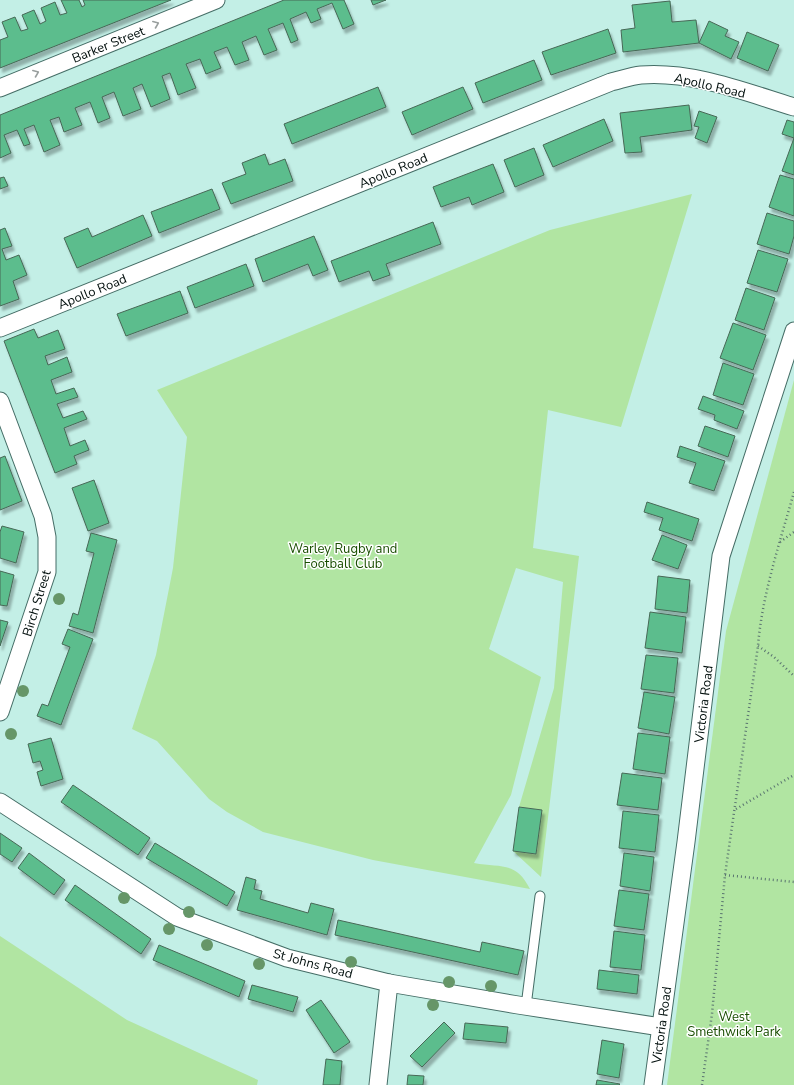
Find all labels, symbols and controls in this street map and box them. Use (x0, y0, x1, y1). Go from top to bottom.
one-way arrow (152, 21, 160, 29)
street label: Barker Street (69, 22, 148, 68)
street label: Apollo Road (672, 69, 747, 103)
one-way arrow (32, 70, 40, 78)
street label: Apollo Road (356, 149, 430, 193)
street label: Apollo Road (55, 270, 129, 314)
park label: Warley Rugby and Football Club (289, 540, 397, 573)
street label: Birch Street (18, 567, 56, 639)
street label: Victoria Road (690, 664, 718, 745)
street label: St Johns Road (271, 945, 355, 983)
street label: Victoria Road (648, 985, 676, 1066)
park label: West Smethwick Park (687, 1008, 781, 1041)

